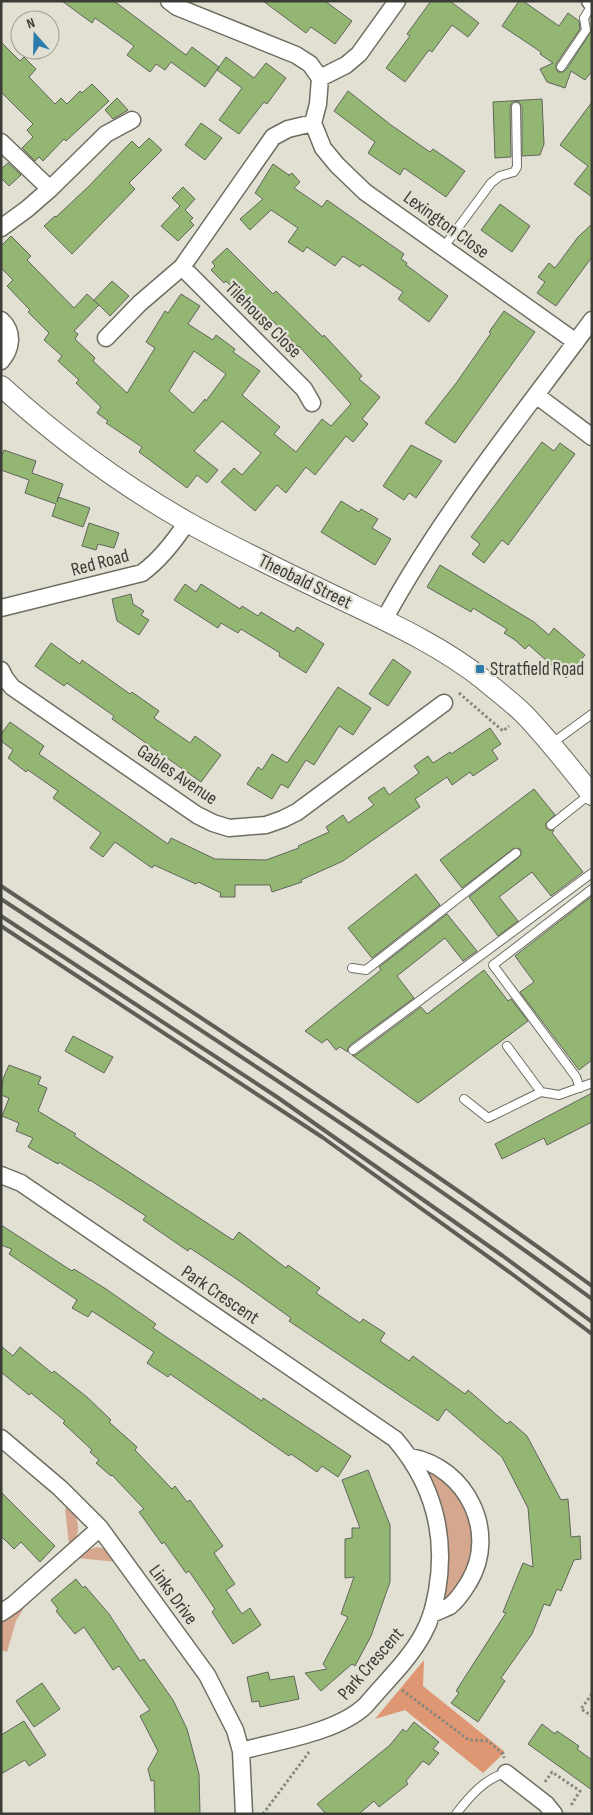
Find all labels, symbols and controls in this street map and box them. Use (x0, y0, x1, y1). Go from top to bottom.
north arrow (10, 10, 60, 60)
text: N (24, 14, 37, 33)
street label: Lexington Close (399, 186, 493, 264)
street label: Tilehouse Close (220, 277, 306, 363)
street label: Red Road (69, 544, 131, 582)
street label: Theobald Street (255, 550, 356, 615)
place label: Stratfield Road (490, 658, 584, 681)
marker: Stratfield Road (474, 663, 486, 675)
street label: Gables Avenue (132, 740, 222, 810)
street label: Park Crescent (177, 1261, 263, 1329)
street label: Links Drive (144, 1560, 202, 1630)
street label: Park Crescent (333, 1623, 409, 1705)

